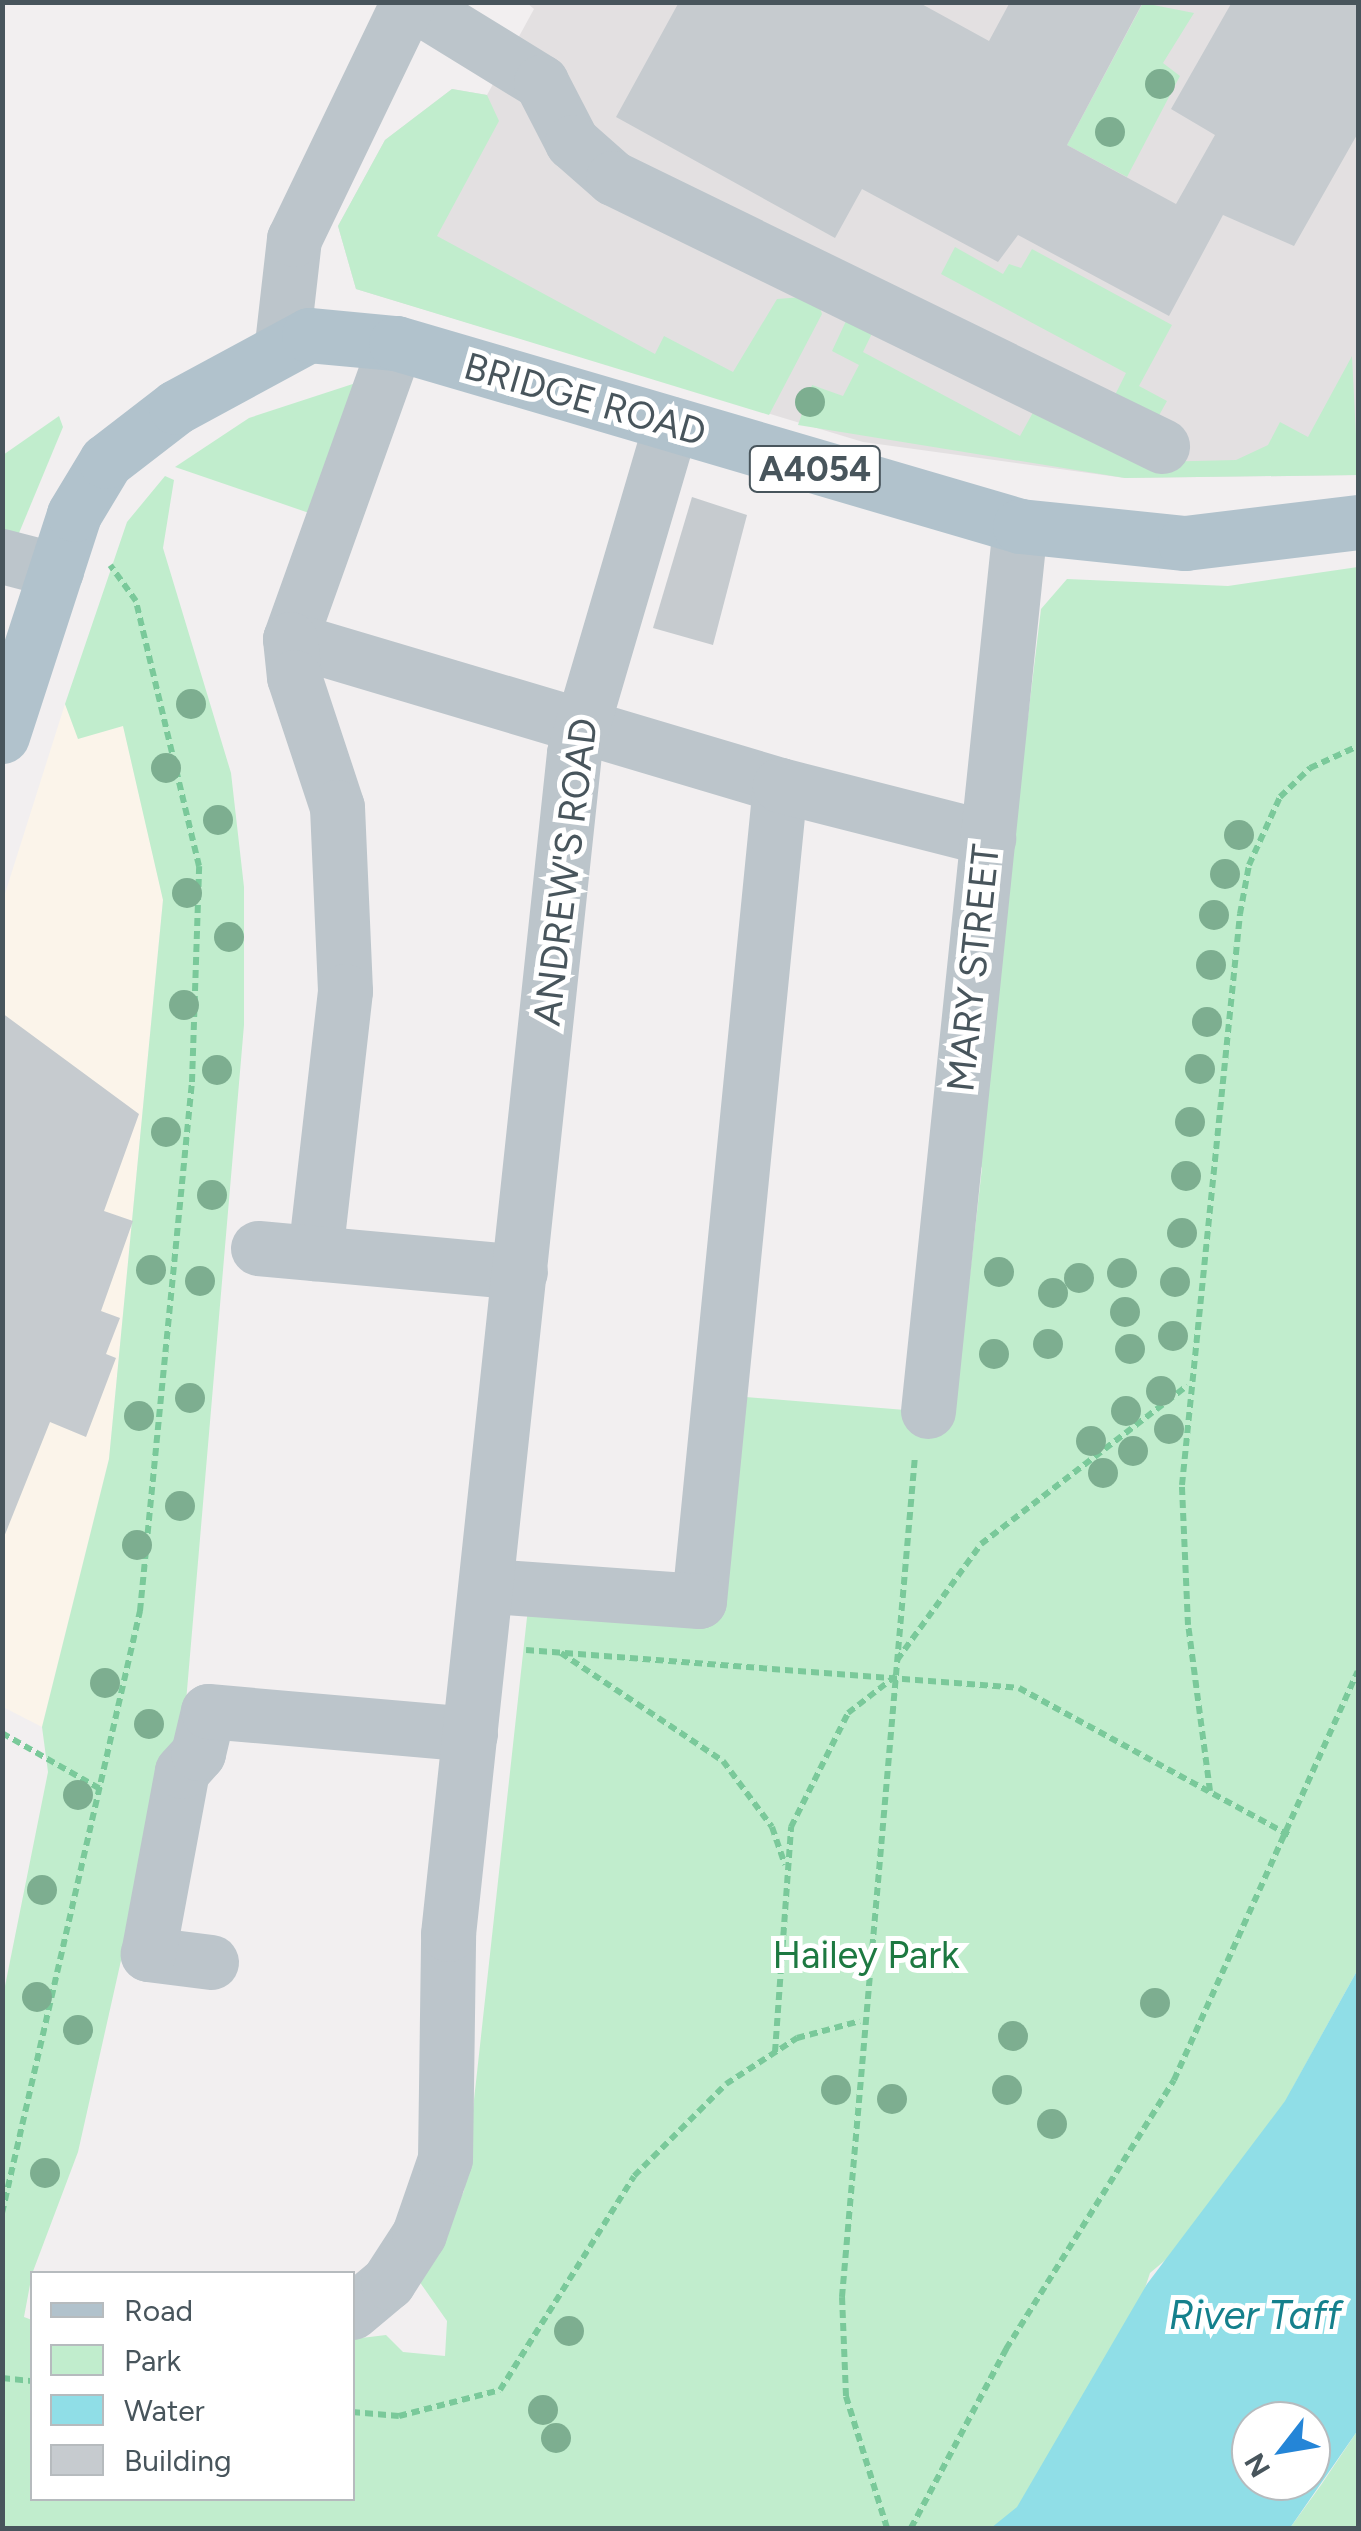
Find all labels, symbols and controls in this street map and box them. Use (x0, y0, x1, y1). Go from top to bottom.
street label: BRIDGE ROAD (459, 344, 711, 456)
road number: A4054 (748, 439, 882, 499)
street label: ANDREW'S ROAD (525, 716, 607, 1028)
street label: MARY STREET (938, 842, 1010, 1094)
park label: Hailey Park (773, 1933, 959, 1979)
legend (30, 2271, 355, 2501)
water label: River Taff (1169, 2291, 1341, 2339)
text: Road (124, 2292, 193, 2329)
text: Park (124, 2342, 181, 2379)
text: Water (124, 2392, 205, 2429)
north arrow (1231, 2401, 1331, 2501)
text: Building (124, 2442, 232, 2479)
text: N (1237, 2447, 1277, 2483)

